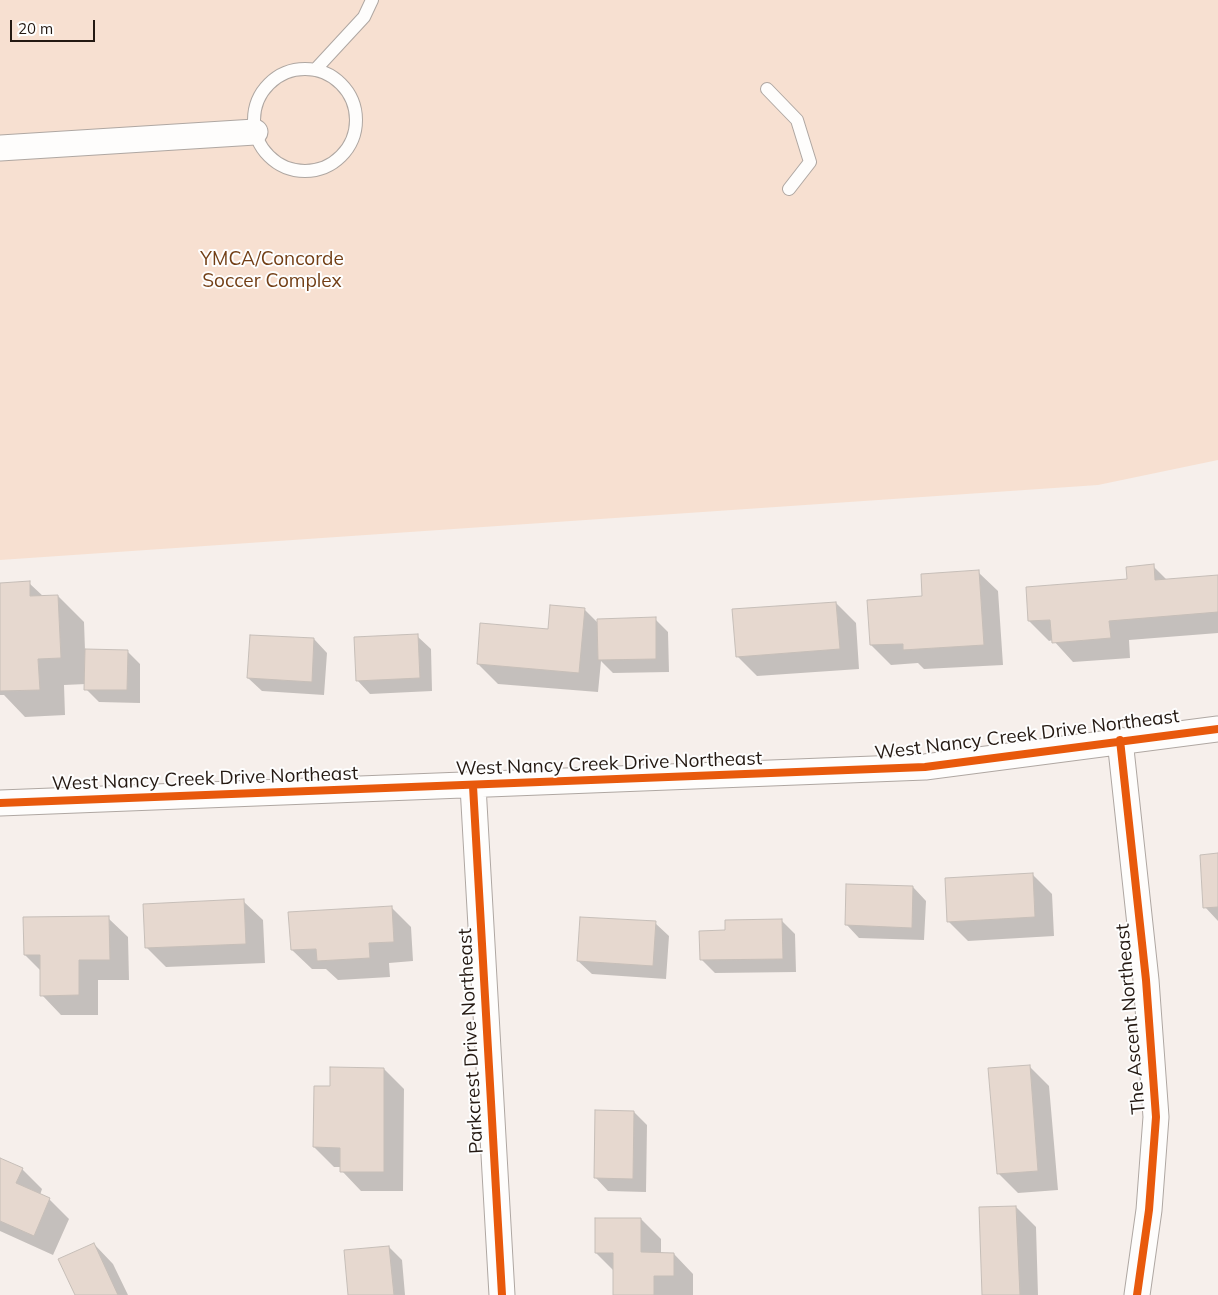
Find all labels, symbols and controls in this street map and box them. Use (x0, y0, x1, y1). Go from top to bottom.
scale bar (12, 10, 98, 42)
text: 20 m (18, 19, 53, 38)
park label: YMCA/Concorde Soccer Complex (200, 248, 344, 292)
street label: West Nancy Creek Drive Northeast (873, 705, 1181, 765)
street label: West Nancy Creek Drive Northeast (455, 747, 763, 781)
street label: West Nancy Creek Drive Northeast (51, 762, 359, 796)
street label: The Ascent Northeast (1111, 923, 1151, 1115)
street label: Parkcrest Drive Northeast (454, 928, 488, 1154)

